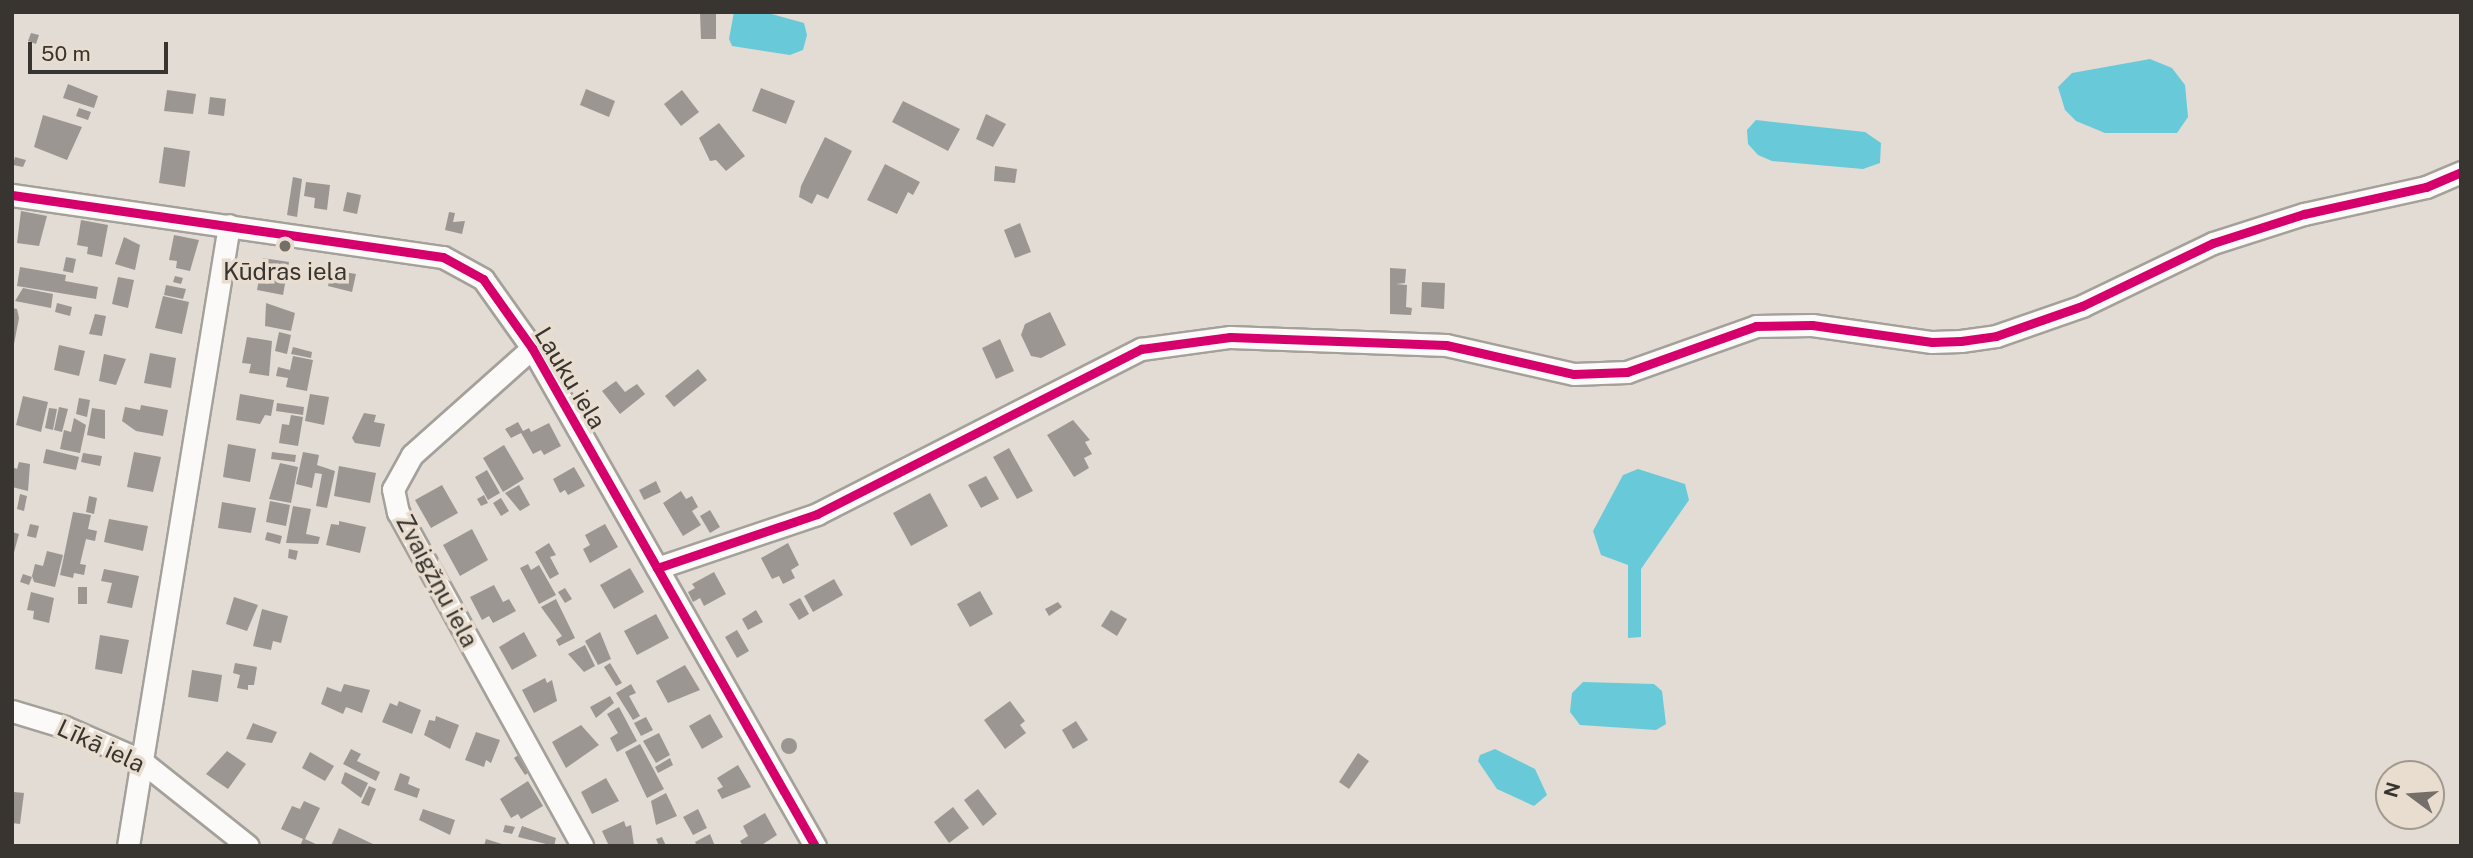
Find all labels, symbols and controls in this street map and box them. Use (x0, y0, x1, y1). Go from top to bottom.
scale bar (32, 28, 172, 72)
text: 50 m (41, 41, 91, 66)
marker: Kūdras iela (277, 238, 293, 254)
place label: Kūdras iela (223, 258, 347, 286)
street label: Lauku iela (528, 322, 612, 434)
street label: Zvaigžņu iela (390, 510, 484, 652)
street label: Līkā iela (53, 713, 149, 779)
north arrow (2375, 760, 2445, 830)
text: N (2379, 780, 2404, 800)

